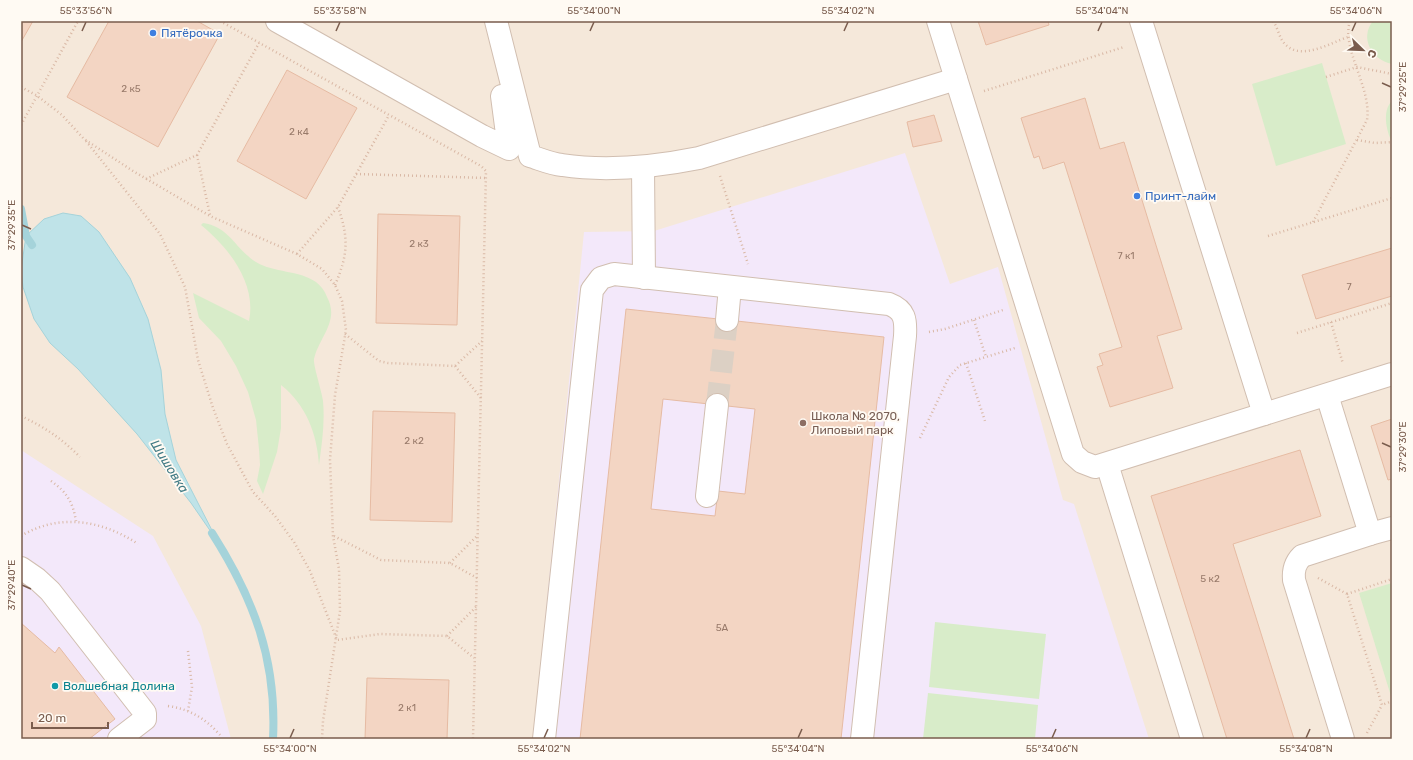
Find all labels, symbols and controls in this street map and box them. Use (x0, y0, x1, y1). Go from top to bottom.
text: 55°33'56"N (60, 5, 112, 17)
text: 55°33'58"N (314, 5, 367, 17)
text: 55°34'00"N (567, 5, 621, 17)
text: 55°34'02"N (822, 5, 874, 17)
text: 55°34'04"N (1076, 5, 1129, 17)
text: 55°34'06"N (1330, 5, 1382, 17)
place label: Пятёрочка (161, 26, 223, 40)
marker: Пятёрочка (148, 28, 158, 38)
north arrow (1343, 30, 1383, 70)
text: С (1364, 48, 1379, 60)
text: 37°29'25"E (1397, 62, 1409, 112)
house number: 2 к5 (121, 83, 141, 95)
house number: 2 к4 (289, 126, 309, 138)
place label: Принт-лайм (1145, 189, 1216, 203)
marker: Принт-лайм (1132, 191, 1142, 201)
text: 37°29'35"E (6, 200, 18, 250)
house number: 2 к3 (409, 238, 429, 250)
house number: 7 к1 (1117, 250, 1135, 262)
house number: 7 (1346, 281, 1352, 293)
place label: Школа № 2070, Липовый парк (811, 409, 900, 437)
marker: Школа № 2070, Липовый парк (798, 418, 808, 428)
text: 37°29'30"E (1397, 421, 1409, 473)
house number: 2 к2 (404, 435, 424, 447)
water label: Шишовка (147, 437, 192, 496)
text: 37°29'40"E (6, 560, 18, 610)
house number: 5 к2 (1200, 573, 1220, 585)
house number: 5А (716, 622, 729, 634)
place label: Волшебная Долина (63, 679, 175, 693)
marker: Волшебная Долина (50, 681, 60, 691)
house number: 2 к1 (398, 702, 416, 714)
scale bar (32, 704, 108, 730)
text: 20 m (38, 711, 66, 725)
text: 55°34'00"N (263, 743, 317, 755)
text: 55°34'02"N (518, 743, 570, 755)
text: 55°34'04"N (772, 743, 825, 755)
text: 55°34'06"N (1026, 743, 1078, 755)
text: 55°34'08"N (1279, 743, 1333, 755)

